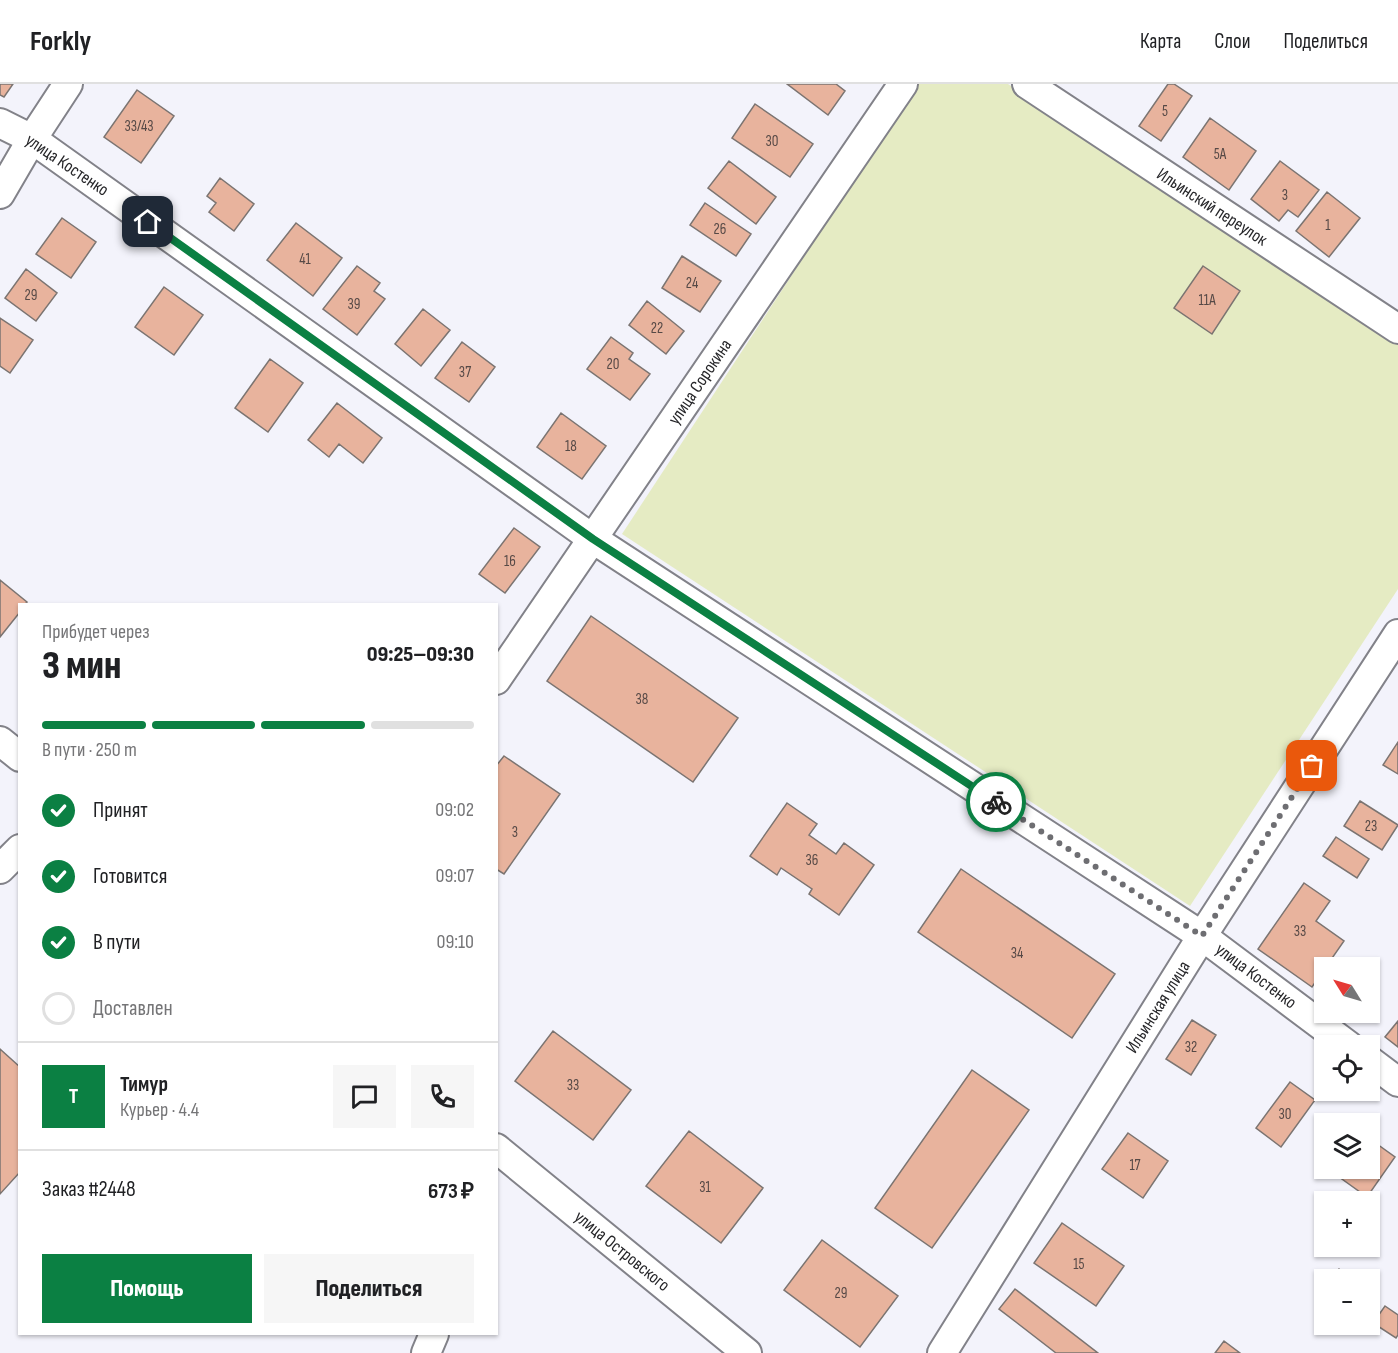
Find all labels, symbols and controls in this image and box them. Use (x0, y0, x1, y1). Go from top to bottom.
text: Forkly (30, 25, 91, 58)
text: Карта (1140, 29, 1181, 54)
text: Слои (1214, 29, 1250, 54)
text: Поделиться (1283, 29, 1368, 54)
house number: 5 (1162, 102, 1168, 121)
house number: 33/43 (124, 117, 154, 136)
street label: улица Костенко (21, 129, 113, 201)
house number: 30 (766, 132, 778, 151)
house number: 5А (1214, 145, 1227, 164)
street label: Ильинский переулок (1153, 164, 1271, 251)
house number: 3 (1282, 186, 1288, 205)
pin (122, 196, 173, 247)
icon: home (131, 205, 164, 238)
house number: 1 (1325, 216, 1331, 235)
house number: 26 (714, 220, 726, 239)
house number: 41 (299, 250, 312, 269)
house number: 24 (686, 274, 698, 293)
house number: 29 (25, 286, 37, 305)
house number: 11А (1198, 291, 1216, 310)
house number: 39 (348, 295, 360, 314)
house number: 22 (651, 319, 663, 338)
street label: улица Сорокина (664, 335, 736, 429)
house number: 20 (607, 355, 619, 374)
house number: 37 (459, 363, 471, 382)
house number: 18 (565, 437, 577, 456)
house number: 16 (504, 552, 516, 571)
text: Прибудет через (42, 620, 150, 644)
text: 09:25–09:30 (367, 641, 474, 668)
text: 3 мин (42, 643, 121, 690)
house number: 38 (636, 690, 648, 709)
text: В пути · 250 m (42, 738, 137, 762)
pin (1286, 740, 1337, 791)
icon: bag (1295, 749, 1328, 782)
courier (966, 772, 1026, 832)
icon: bike (980, 786, 1013, 819)
icon: check (42, 794, 75, 827)
text: Принят (93, 797, 148, 824)
text: 09:02 (435, 798, 474, 822)
house number: 23 (1365, 817, 1377, 836)
house number: 3 (512, 823, 518, 842)
house number: 36 (806, 851, 818, 870)
icon: check (42, 860, 75, 893)
text: Готовится (93, 863, 167, 890)
text: 09:07 (436, 864, 474, 888)
house number: 33 (1294, 922, 1306, 941)
icon: check (42, 926, 75, 959)
text: В пути (93, 929, 141, 956)
text: 09:10 (437, 930, 474, 954)
street label: улица Костенко (1211, 939, 1301, 1013)
house number: 34 (1011, 944, 1023, 963)
street label: Ильинская улица (1121, 957, 1195, 1057)
north arrow (1314, 957, 1380, 1023)
map controls (1314, 957, 1380, 1335)
text: Доставлен (93, 995, 173, 1022)
button: locate (1314, 1035, 1380, 1101)
house number: 32 (1185, 1038, 1197, 1057)
button: chat (333, 1065, 396, 1128)
button: phone (411, 1065, 474, 1128)
text: Тимур (120, 1071, 168, 1098)
house number: 33 (567, 1076, 579, 1095)
text: Т (69, 1083, 78, 1110)
text: Курьер · 4.4 (120, 1098, 199, 1122)
house number: 30 (1279, 1105, 1291, 1124)
button: layers (1314, 1113, 1380, 1179)
house number: 17 (1129, 1156, 1141, 1175)
text: Заказ #2448 (42, 1176, 136, 1203)
text: 673 ₽ (428, 1178, 474, 1205)
house number: 31 (699, 1178, 712, 1197)
button: + (1314, 1191, 1380, 1257)
street label: улица Островского (570, 1206, 674, 1296)
button: Помощь (42, 1254, 252, 1323)
button: Поделиться (264, 1254, 474, 1323)
house number: 15 (1073, 1255, 1085, 1274)
button: − (1314, 1269, 1380, 1335)
house number: 29 (835, 1284, 847, 1303)

